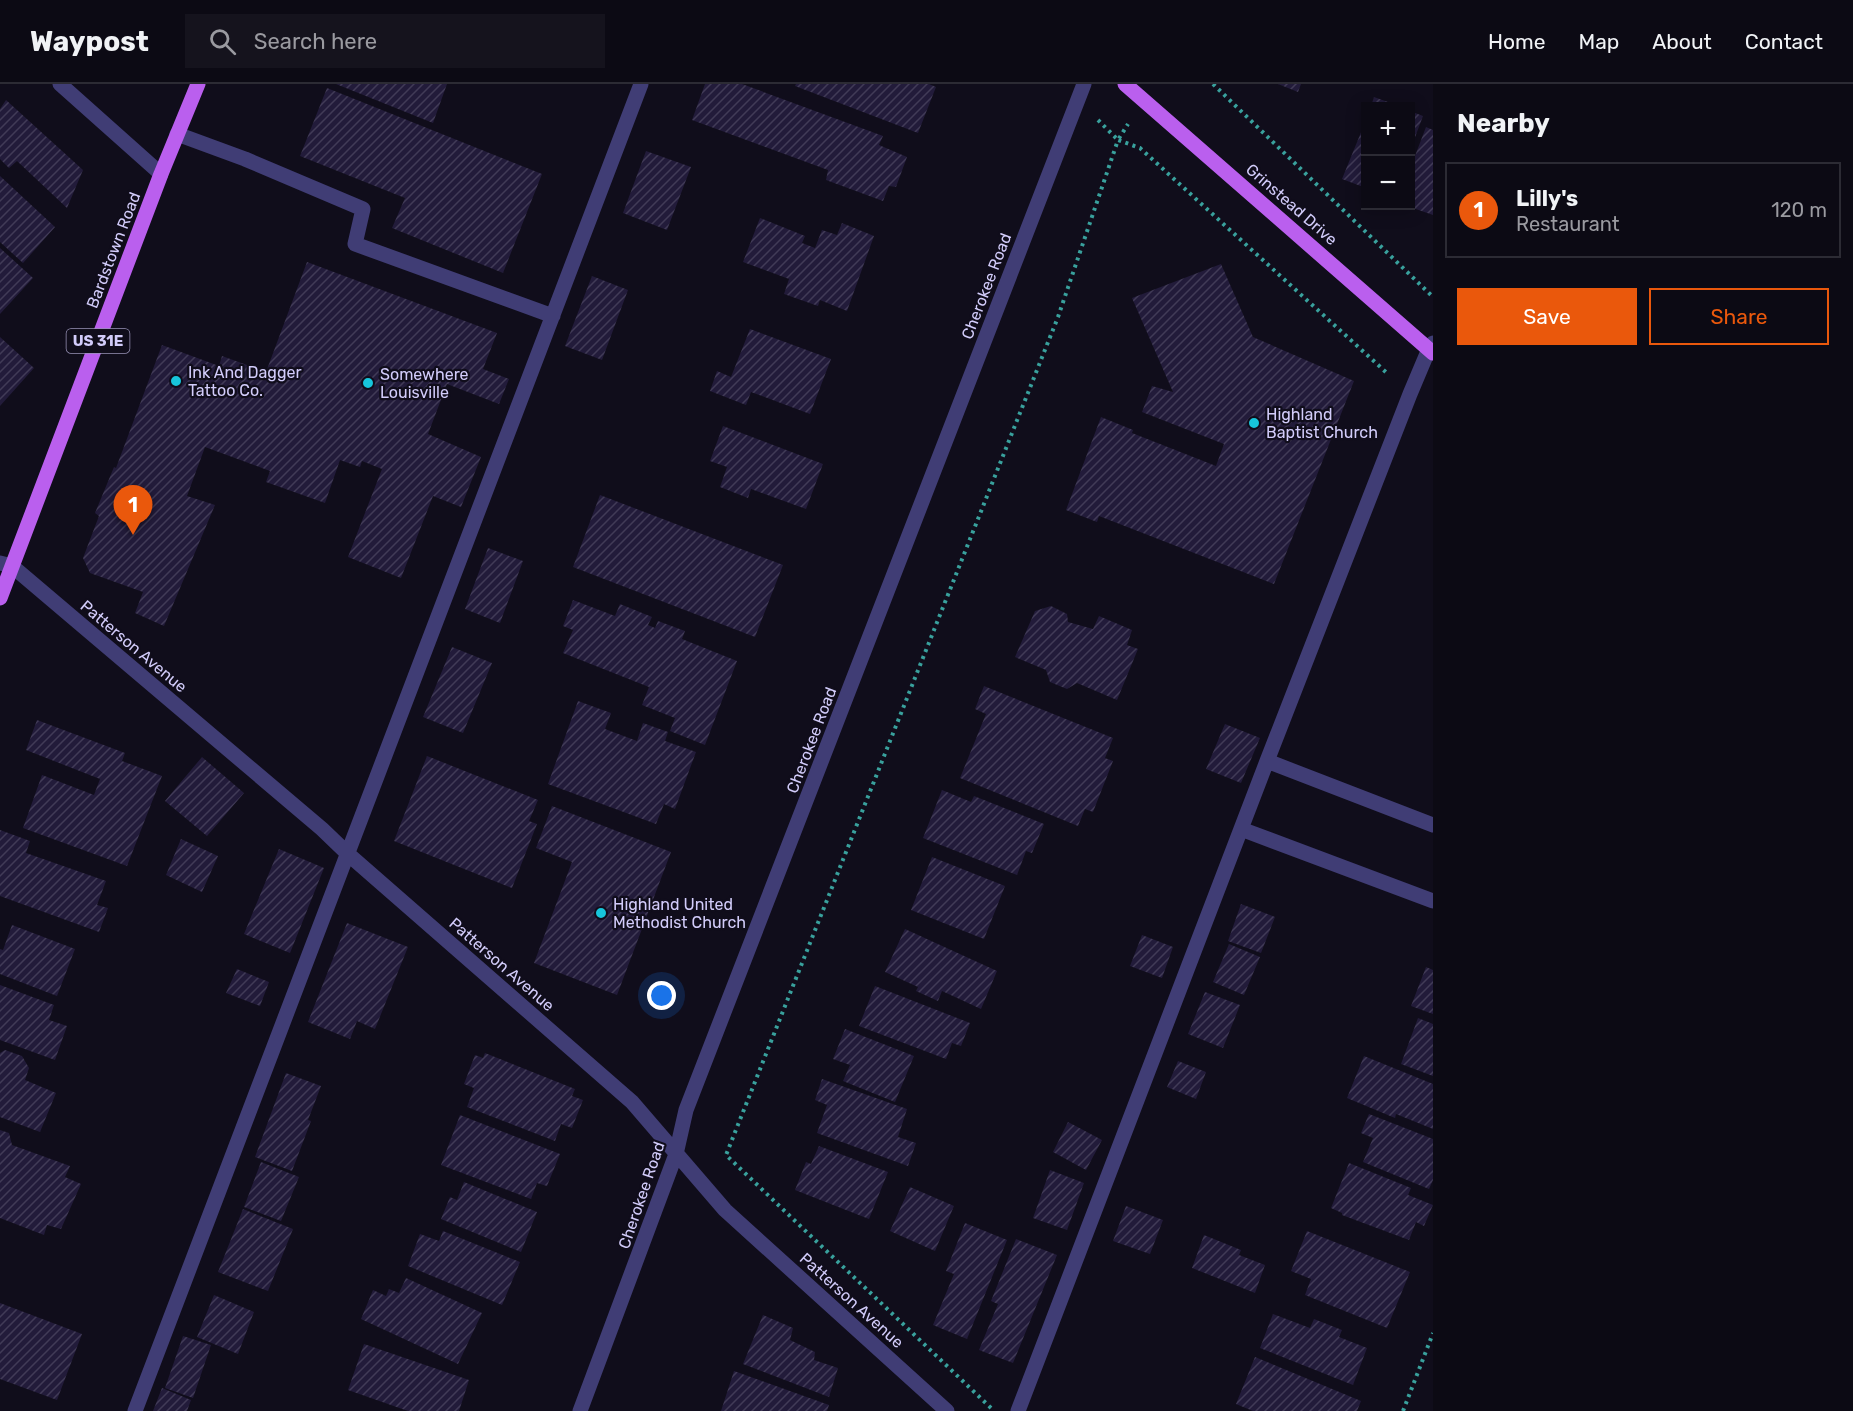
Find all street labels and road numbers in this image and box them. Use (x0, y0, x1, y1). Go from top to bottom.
street label: Grinstead Drive (1242, 160, 1341, 249)
street label: Bardstown Road (83, 190, 144, 311)
street label: Cherokee Road (958, 230, 1015, 342)
road number: US 31E (66, 329, 130, 353)
street label: Patterson Avenue (77, 596, 191, 696)
street label: Cherokee Road (783, 684, 840, 796)
street label: Patterson Avenue (445, 914, 558, 1015)
street label: Cherokee Road (614, 1139, 669, 1251)
street label: Patterson Avenue (796, 1249, 907, 1352)

